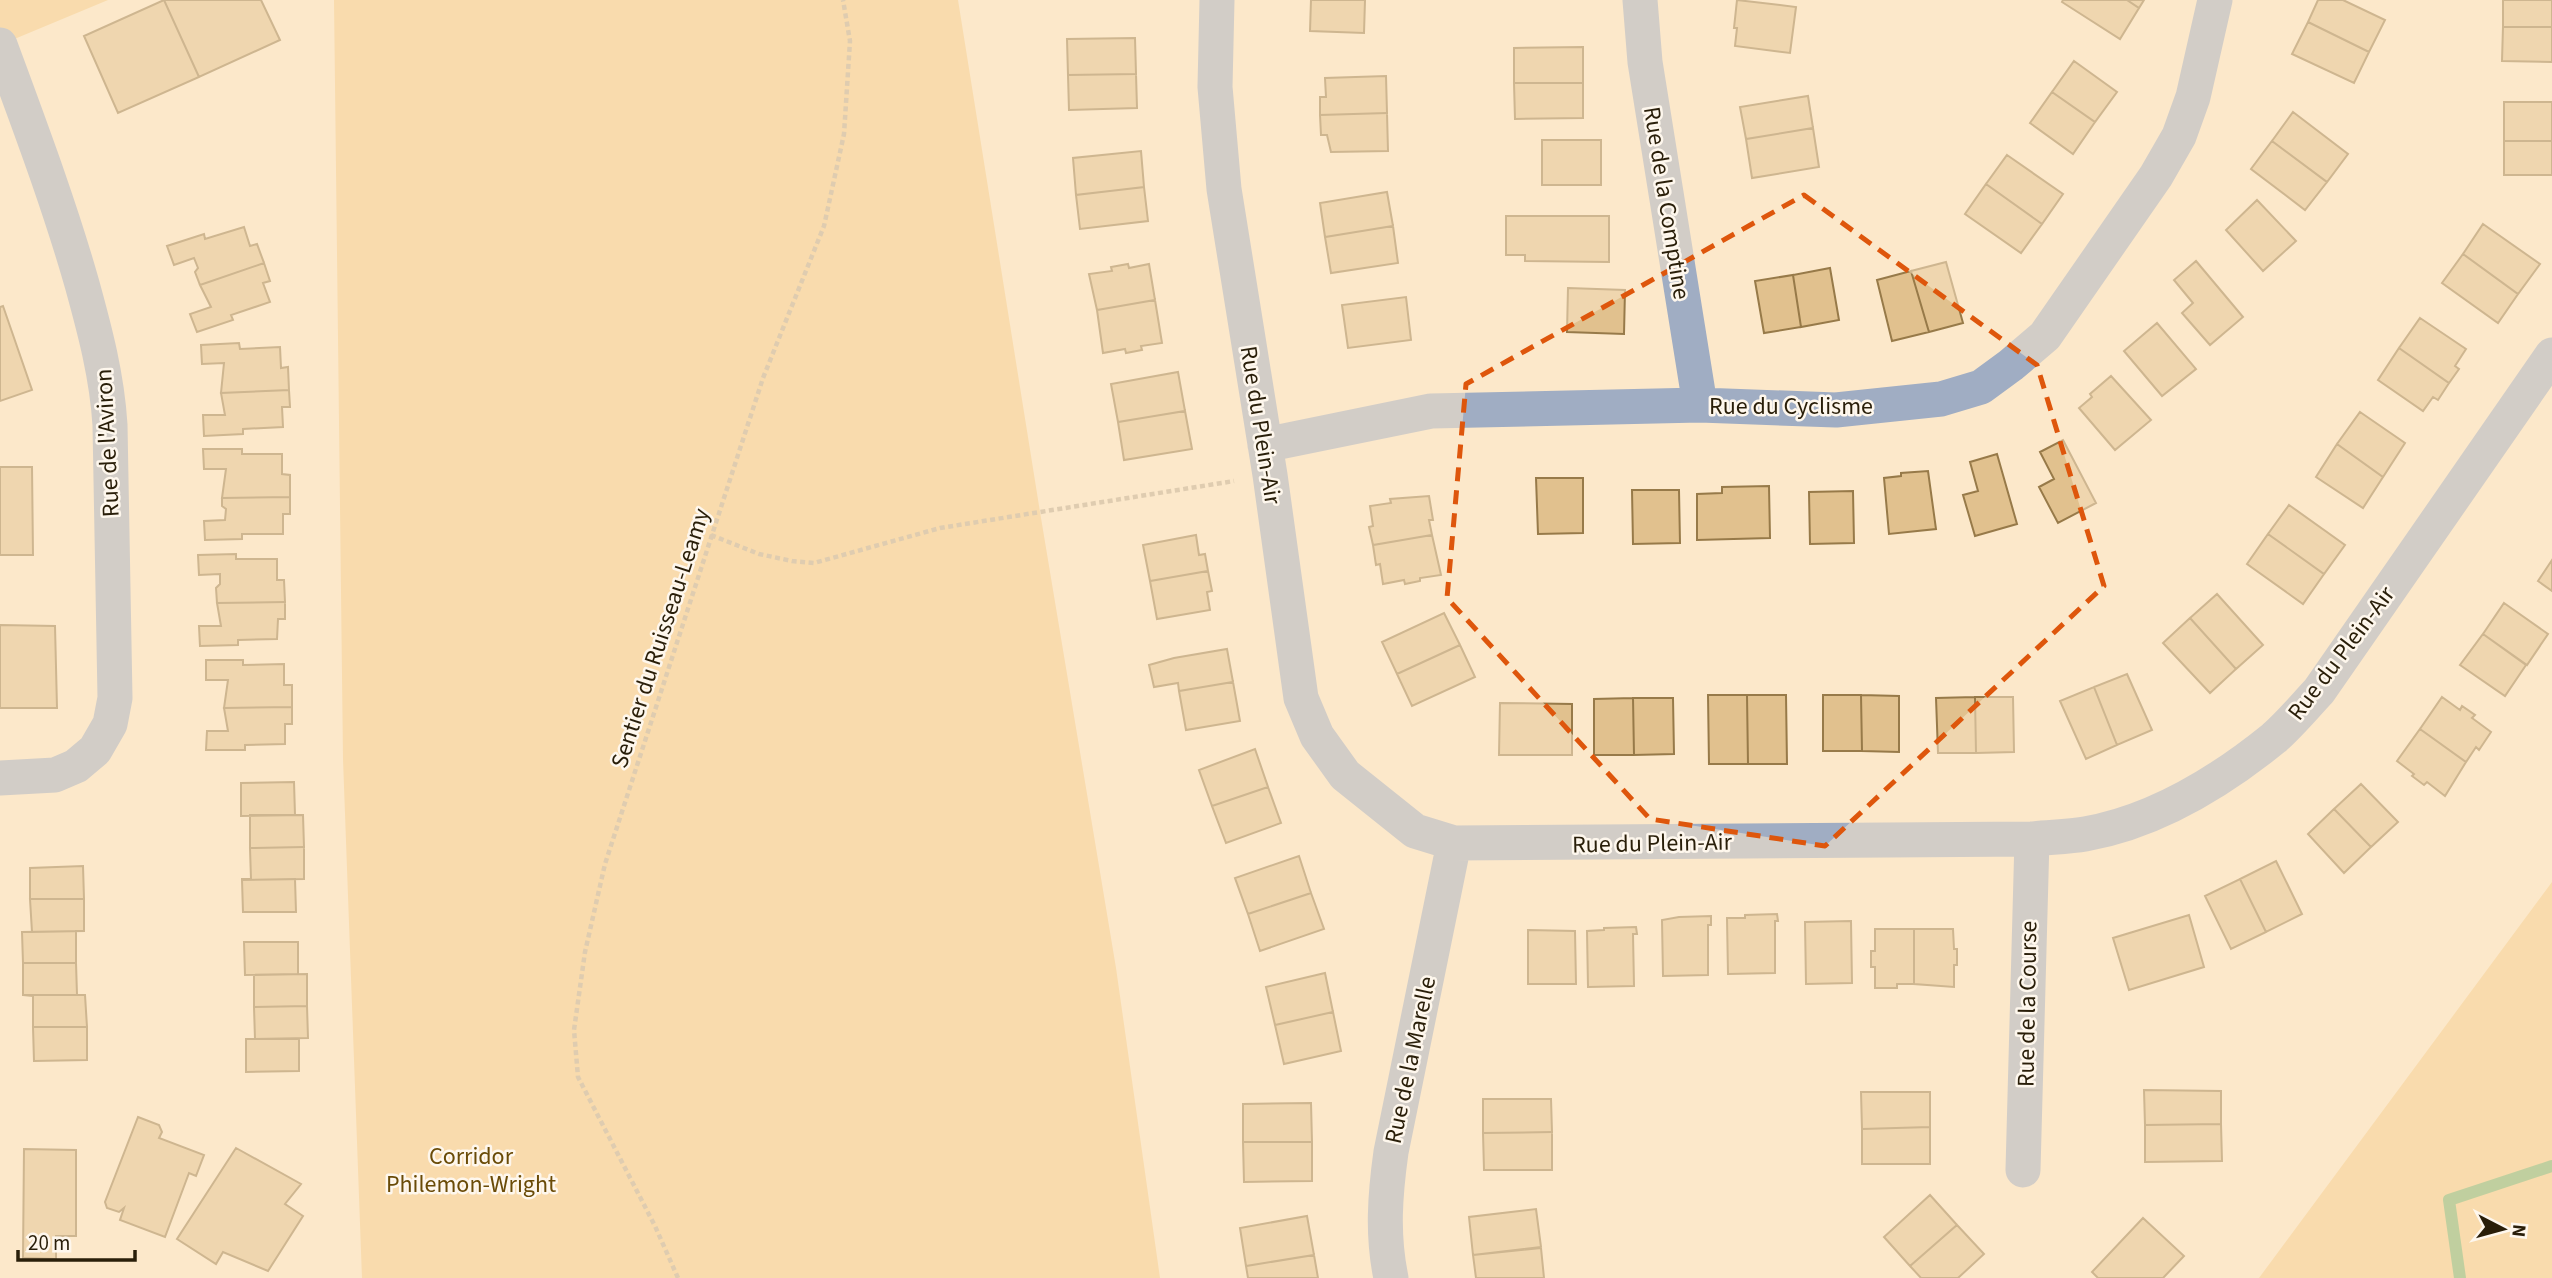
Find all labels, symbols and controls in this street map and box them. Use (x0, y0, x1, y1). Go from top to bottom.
street label: Rue de la Comptine (1634, 104, 1699, 302)
street label: Rue du Plein-Air (1231, 343, 1290, 507)
street label: Rue de l'Aviron (86, 368, 129, 518)
street label: Rue du Cyclisme (1709, 389, 1873, 424)
street label: Sentier du Ruisseau-Leamy (602, 504, 719, 773)
street label: Rue du Plein-Air (2279, 578, 2404, 728)
street label: Rue du Plein-Air (1572, 825, 1733, 862)
street label: Rue de la Course (2009, 920, 2046, 1088)
street label: Rue de la Marelle (1376, 973, 1445, 1147)
park label: Corridor Philemon-Wright (386, 1139, 556, 1202)
north arrow (2468, 1194, 2538, 1264)
scale bar (18, 1218, 135, 1262)
text: N (2504, 1223, 2533, 1238)
text: 20 m (28, 1228, 70, 1258)

